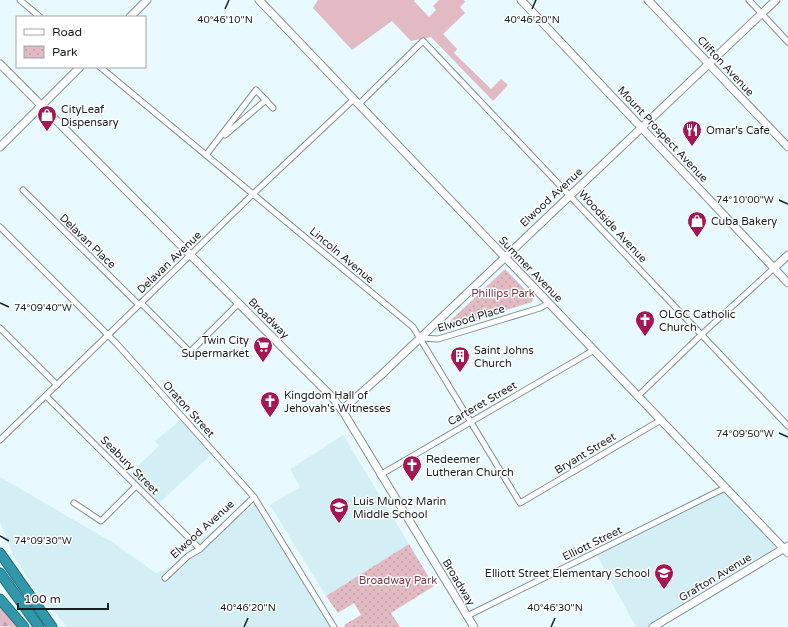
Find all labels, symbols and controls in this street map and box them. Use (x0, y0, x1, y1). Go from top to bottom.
text: 40°46'10"N (197, 14, 253, 26)
text: 40°46'20"N (504, 14, 560, 26)
legend (16, 16, 146, 68)
text: Road (52, 25, 82, 39)
street label: Clifton Avenue (695, 34, 757, 99)
text: Park (52, 45, 78, 59)
street label: Mount Prospect Avenue (615, 84, 710, 185)
place label: CityLeaf Dispensary (61, 103, 119, 129)
shop icon: CityLeaf Dispensary (36, 104, 58, 132)
restaurant icon: Omar's Cafe (681, 119, 703, 147)
place label: Omar's Cafe (706, 124, 770, 137)
street label: Elwood Avenue (517, 165, 585, 230)
street label: Woodside Avenue (576, 187, 650, 265)
text: 74°10'00"W (716, 194, 774, 206)
shop icon: Cuba Bakery (686, 210, 708, 238)
street label: Delavan Place (57, 211, 118, 271)
place label: Cuba Bakery (711, 215, 777, 228)
street label: Lincoln Avenue (307, 225, 376, 286)
street label: Delavan Avenue (135, 229, 204, 296)
street label: Summer Avenue (496, 234, 565, 305)
park label: Phillips Park (471, 287, 535, 300)
street label: Broadway (246, 295, 292, 341)
text: 74°09'40"W (14, 302, 72, 314)
street label: Elwood Place (436, 302, 506, 335)
place label: OLGC Catholic Church (659, 308, 736, 334)
church icon: OLGC Catholic Church (634, 309, 656, 337)
place label: Twin City Supermarket (181, 334, 249, 360)
supermarket icon: Twin City Supermarket (252, 335, 274, 363)
place label: Saint Johns Church (474, 344, 534, 370)
building icon: Saint Johns Church (449, 345, 471, 373)
street label: Oraton Street (160, 379, 217, 440)
street label: Carteret Street (446, 379, 519, 428)
place label: Kingdom Hall of Jehovah's Witnesses (284, 389, 391, 415)
church icon: Kingdom Hall of Jehovah's Witnesses (259, 390, 281, 418)
text: 74°09'50"W (716, 428, 774, 440)
street label: Bryant Street (552, 430, 618, 477)
street label: Seabury Street (98, 433, 162, 497)
place label: Redeemer Lutheran Church (426, 453, 514, 479)
church icon: Redeemer Lutheran Church (401, 454, 423, 482)
place label: Luis Munoz Marin Middle School (353, 495, 446, 521)
school or university icon: Luis Munoz Marin Middle School (328, 496, 350, 524)
street label: Elwood Avenue (168, 497, 237, 561)
street label: Elliott Street (560, 523, 624, 563)
text: 74°09'30"W (14, 535, 72, 547)
street label: Grafton Avenue (677, 551, 754, 604)
street label: Broadway (440, 557, 478, 608)
school or university icon: Elliott Street Elementary School (653, 562, 675, 590)
place label: Elliott Street Elementary School (485, 567, 650, 580)
park label: Broadway Park (359, 574, 437, 587)
scale bar (18, 585, 108, 611)
text: 100 m (24, 592, 61, 606)
text: 40°46'20"N (220, 602, 276, 614)
text: 40°46'30"N (527, 602, 583, 614)

